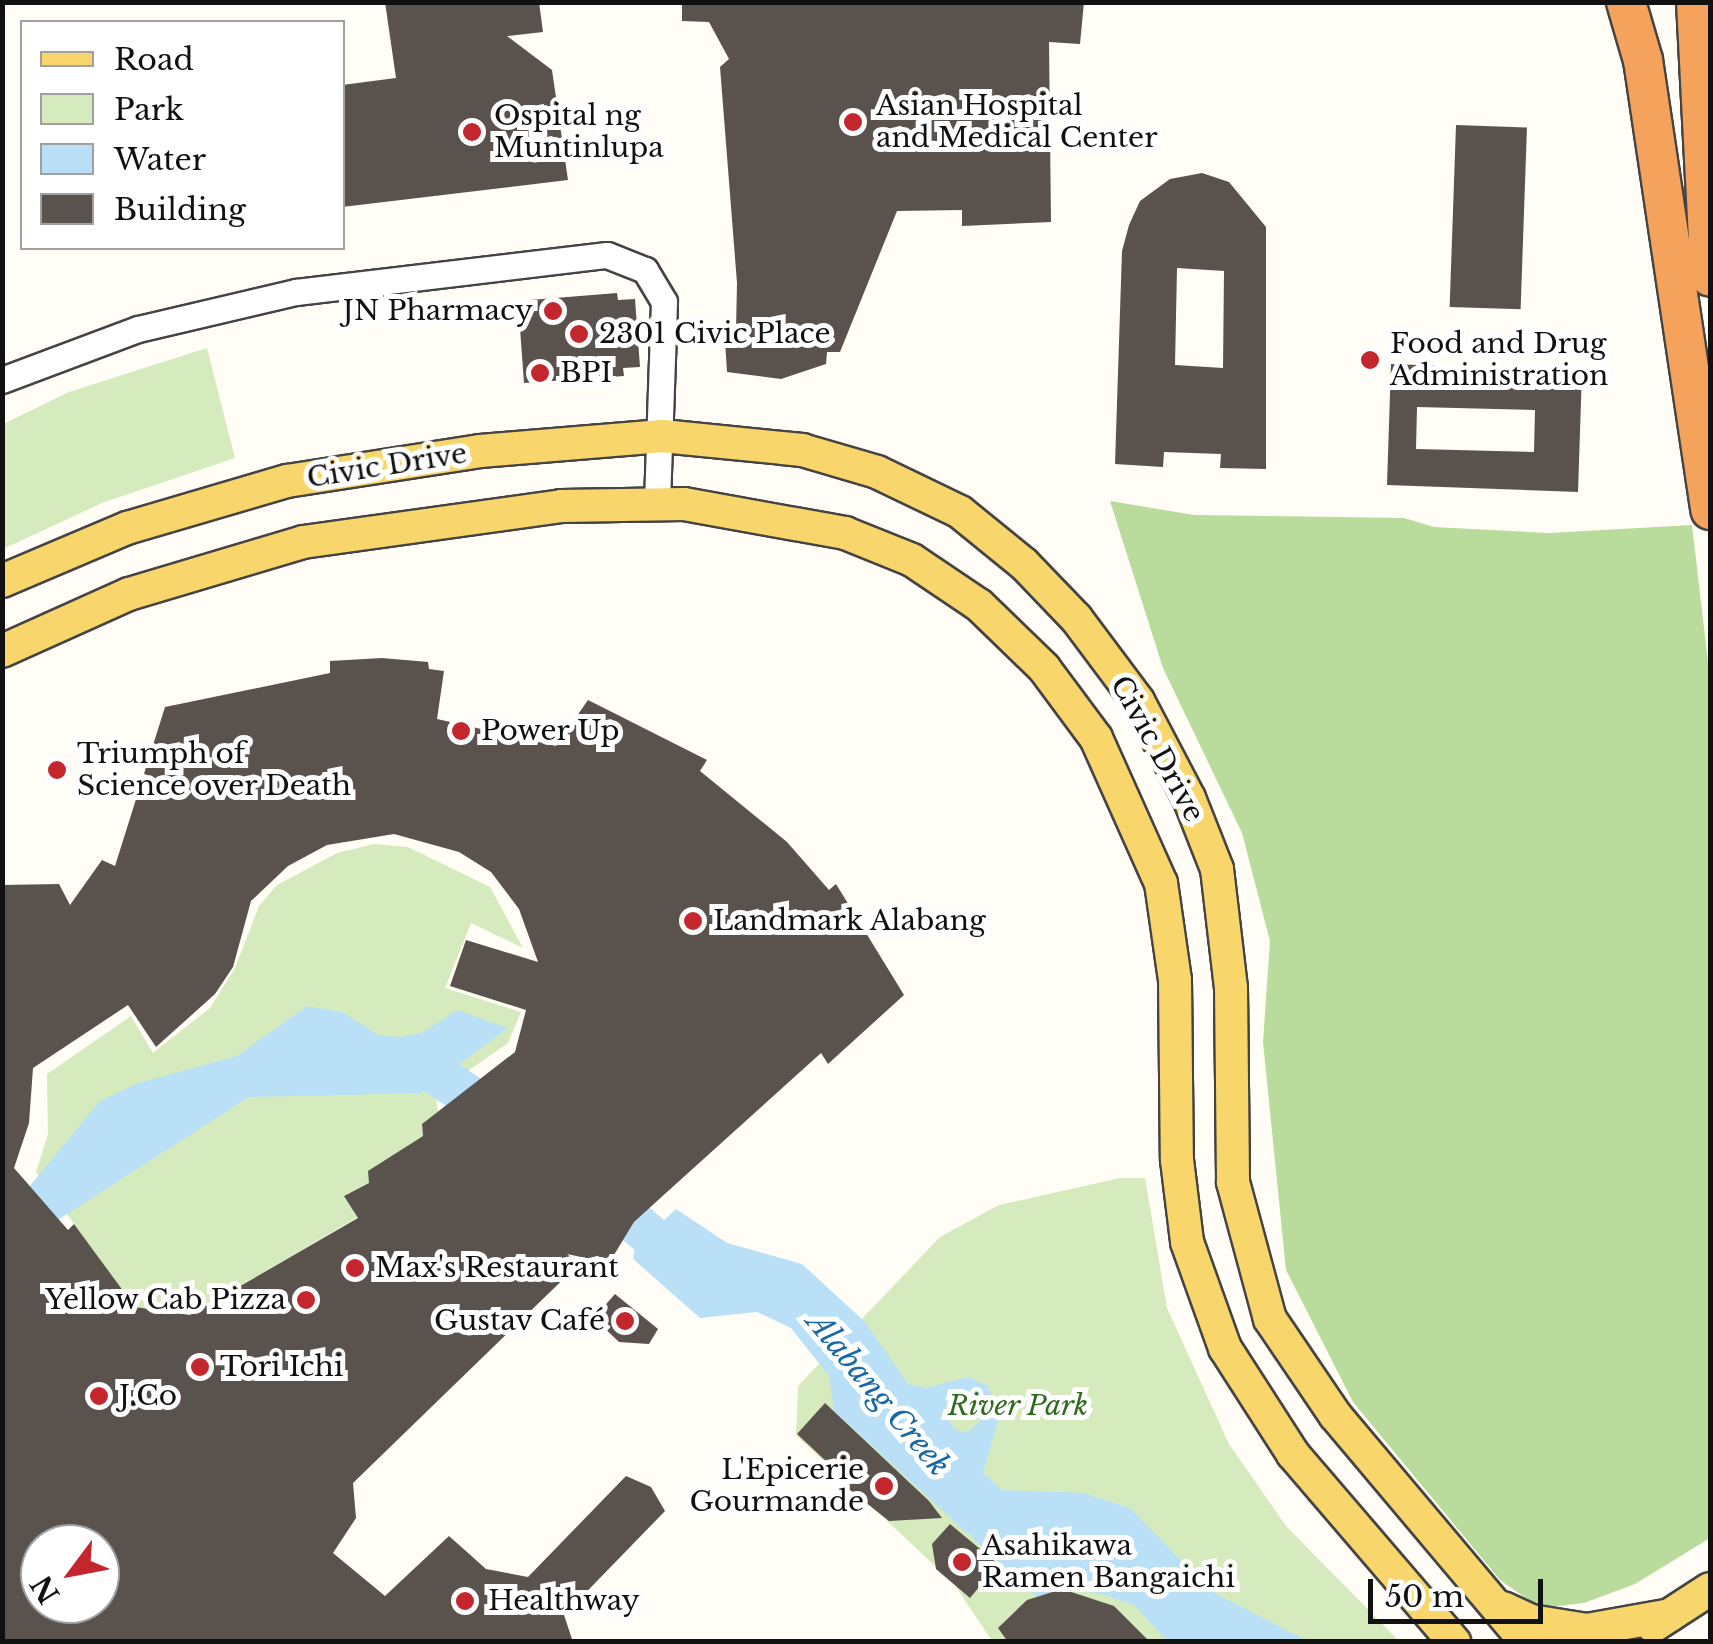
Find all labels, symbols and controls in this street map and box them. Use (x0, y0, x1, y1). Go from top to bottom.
legend (20, 20, 345, 250)
text: Road (114, 41, 194, 78)
place label: Asian Hospital and Medical Center (876, 89, 1157, 155)
text: Park (114, 91, 184, 128)
place label: Ospital ng Muntinlupa (494, 99, 664, 165)
marker: Asian Hospital and Medical Center (840, 109, 866, 135)
marker: Ospital ng Muntinlupa (459, 119, 485, 145)
text: Water (114, 141, 206, 178)
text: Building (114, 191, 246, 228)
place label: JN Pharmacy (343, 294, 533, 328)
marker: JN Pharmacy (542, 300, 564, 322)
place label: 2301 Civic Place (599, 317, 830, 351)
marker: 2301 Civic Place (568, 323, 590, 345)
place label: Food and Drug Administration (1390, 327, 1608, 393)
marker: Food and Drug Administration (1359, 349, 1381, 371)
place label: BPI (560, 356, 612, 390)
marker: BPI (529, 362, 551, 384)
street label: Civic Drive (305, 437, 469, 495)
street label: Civic Drive (1103, 670, 1211, 828)
place label: Power Up (481, 714, 620, 748)
marker: Power Up (450, 720, 472, 742)
place label: Triumph of Science over Death (77, 737, 352, 803)
marker: Triumph of Science over Death (46, 759, 68, 781)
place label: Landmark Alabang (713, 904, 987, 938)
marker: Landmark Alabang (682, 910, 704, 932)
place label: Max's Restaurant (375, 1251, 619, 1285)
marker: Max's Restaurant (344, 1257, 366, 1279)
place label: Yellow Cab Pizza (45, 1283, 286, 1317)
marker: Yellow Cab Pizza (295, 1289, 317, 1311)
place label: Gustav Café (433, 1304, 605, 1338)
water label: Alabang Creek (799, 1305, 957, 1483)
marker: Gustav Café (614, 1310, 636, 1332)
place label: Tori Ichi (220, 1350, 343, 1384)
marker: Tori Ichi (189, 1356, 211, 1378)
place label: J.Co (119, 1379, 177, 1413)
marker: J.Co (88, 1385, 110, 1407)
park label: River Park (947, 1389, 1089, 1423)
place label: L'Epicerie Gourmande (689, 1453, 864, 1519)
marker: L'Epicerie Gourmande (873, 1475, 895, 1497)
north arrow (20, 1524, 120, 1624)
place label: Asahikawa Ramen Bangaichi (982, 1529, 1235, 1595)
marker: Asahikawa Ramen Bangaichi (951, 1551, 973, 1573)
scale bar (1373, 1559, 1548, 1621)
text: N (24, 1569, 68, 1610)
text: 50 m (1385, 1578, 1464, 1615)
place label: Healthway (488, 1584, 640, 1618)
marker: Healthway (452, 1588, 478, 1614)

